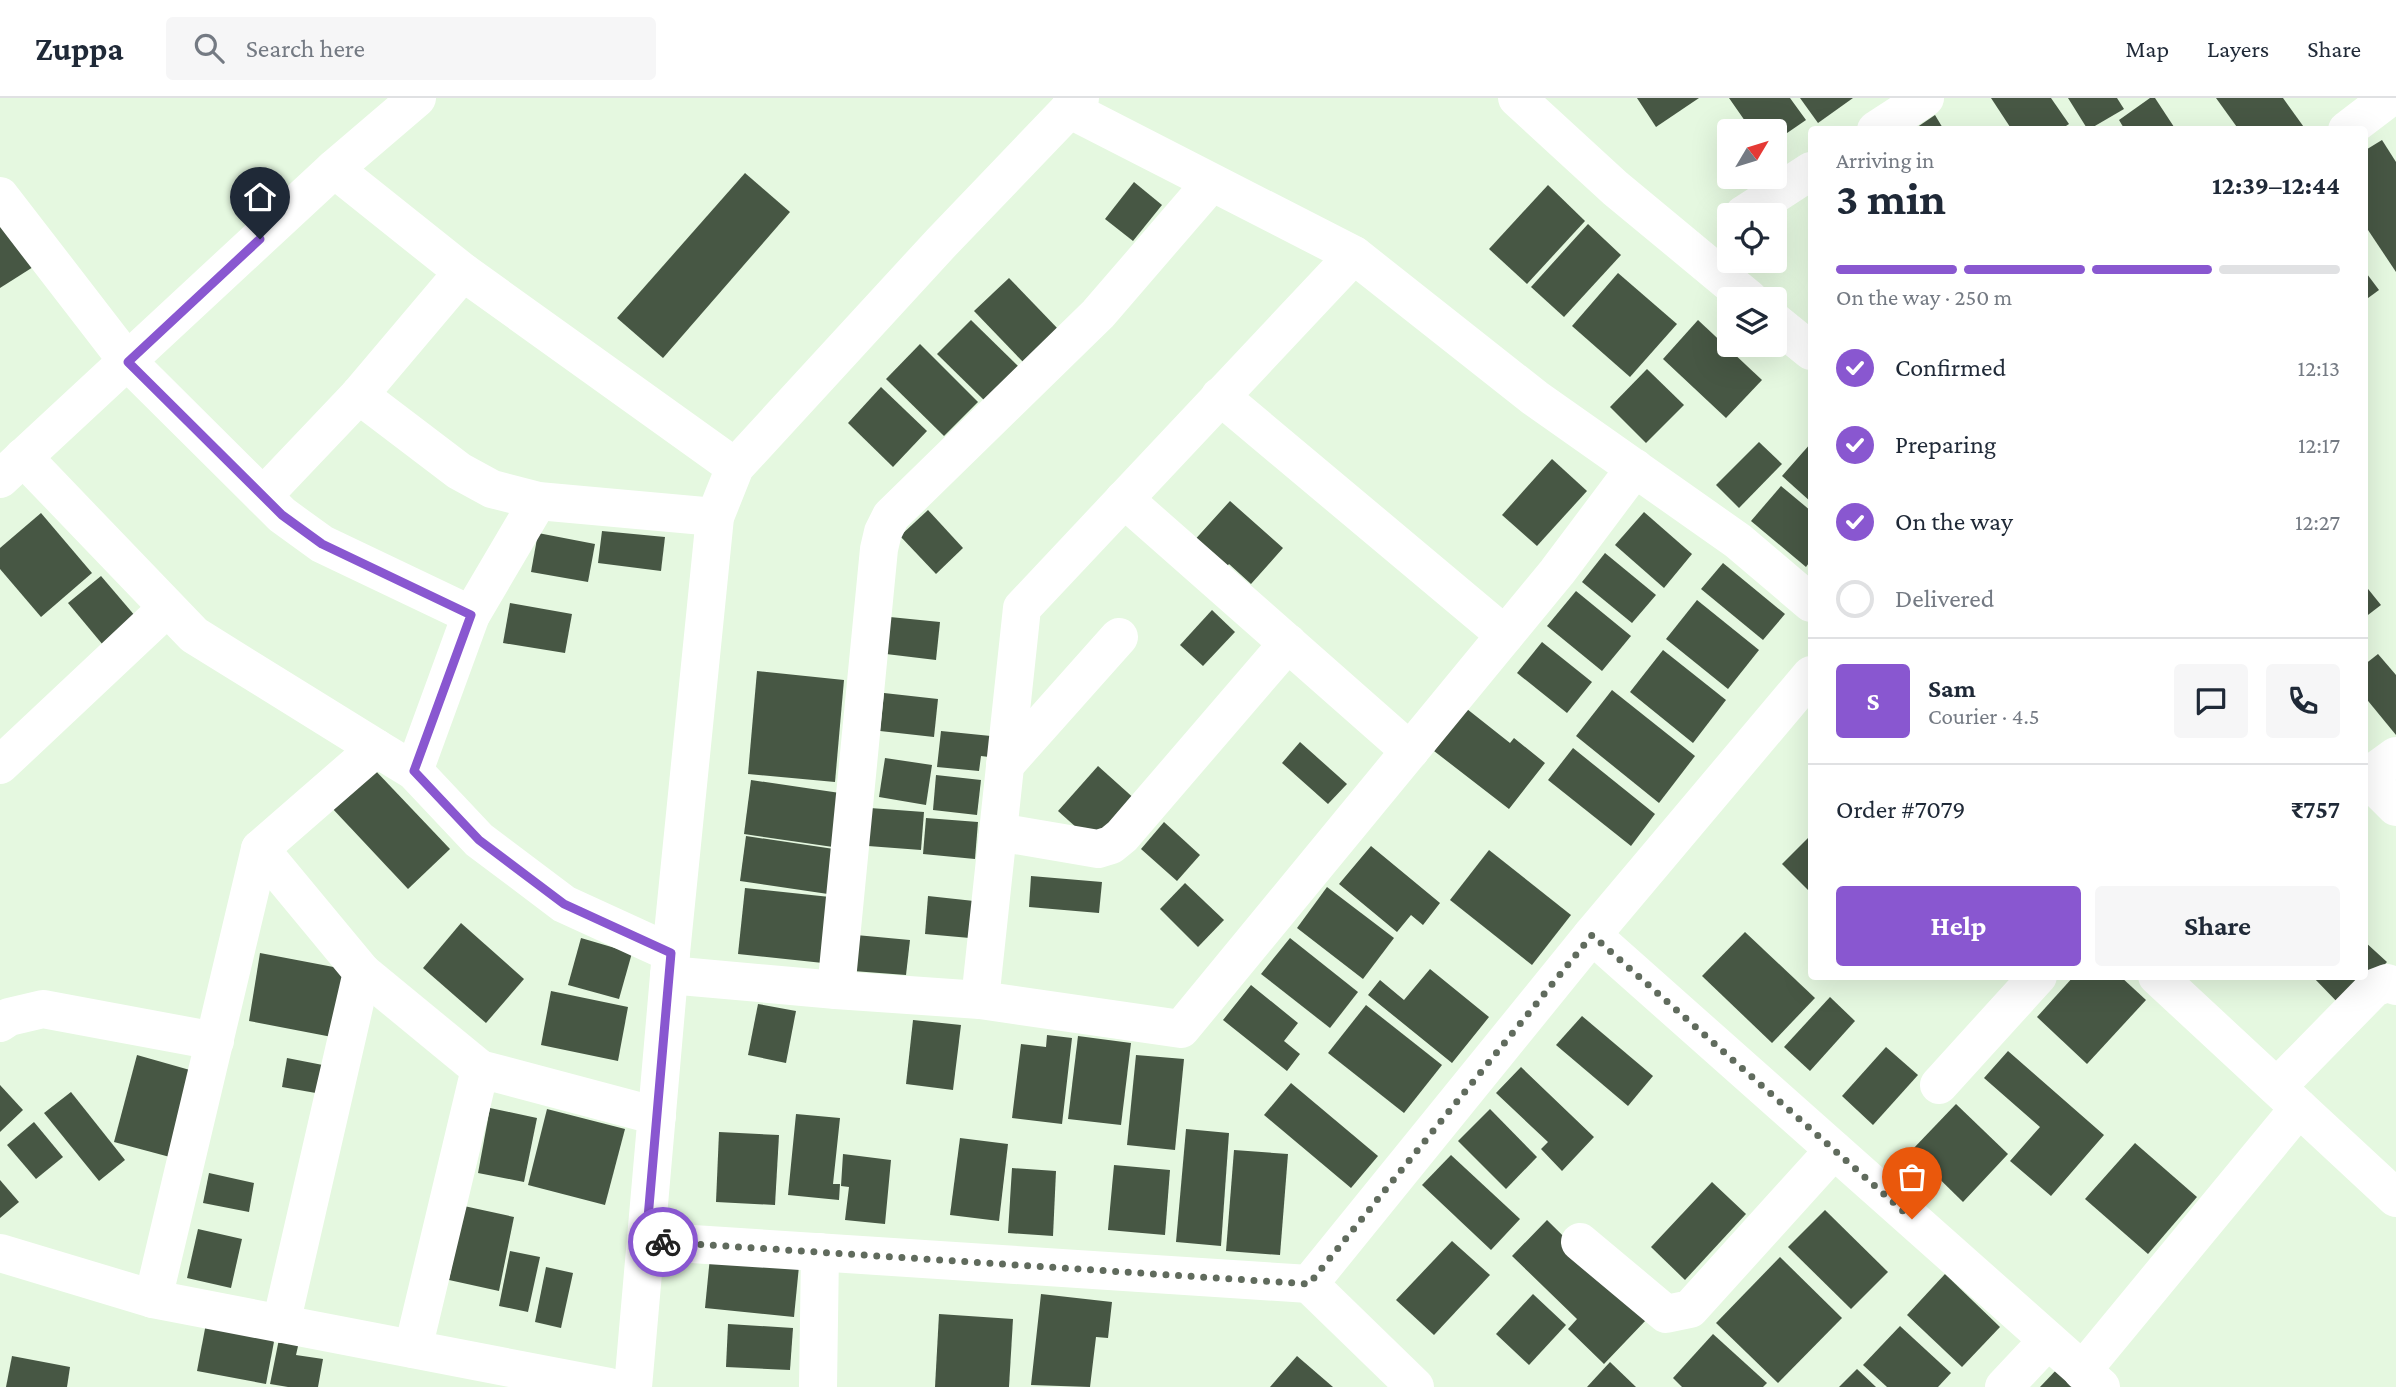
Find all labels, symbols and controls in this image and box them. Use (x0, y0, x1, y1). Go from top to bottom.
search box (166, 17, 656, 80)
icon: search (190, 29, 228, 67)
text: Zuppa (35, 30, 124, 67)
text: Search here (246, 34, 365, 63)
text: Map (2125, 35, 2169, 62)
text: Layers (2207, 35, 2269, 62)
text: Share (2307, 35, 2361, 62)
north arrow (1717, 119, 1787, 189)
map controls (1717, 119, 1787, 357)
text: Arriving in (1836, 147, 1934, 173)
pin (230, 167, 290, 239)
text: 12:39–12:44 (2212, 171, 2340, 200)
text: 3 min (1836, 173, 1946, 224)
icon: home (241, 178, 279, 216)
button: locate (1717, 203, 1787, 273)
text: On the way · 250 m (1836, 284, 2012, 310)
button: layers (1717, 287, 1787, 357)
icon: check (1836, 349, 1874, 387)
text: Confirmed (1895, 353, 2006, 382)
text: 12:13 (2298, 355, 2340, 381)
icon: check (1836, 426, 1874, 464)
text: Preparing (1895, 430, 1996, 459)
text: 12:17 (2298, 432, 2340, 458)
icon: check (1836, 503, 1874, 541)
text: On the way (1895, 507, 2013, 536)
text: 12:27 (2295, 509, 2340, 535)
text: Delivered (1895, 584, 1994, 613)
button: chat (2174, 664, 2248, 738)
button: phone (2266, 664, 2340, 738)
text: Sam (1928, 674, 1976, 703)
text: S (1867, 687, 1880, 716)
text: Courier · 4.5 (1928, 703, 2040, 729)
text: Order #7079 (1836, 795, 1966, 824)
text: ₹757 (2290, 795, 2340, 824)
button: Help (1836, 886, 2081, 966)
button: Share (2095, 886, 2340, 966)
pin (1882, 1147, 1942, 1219)
icon: bag (1893, 1158, 1931, 1196)
courier (628, 1207, 698, 1277)
icon: bike (644, 1223, 682, 1261)

